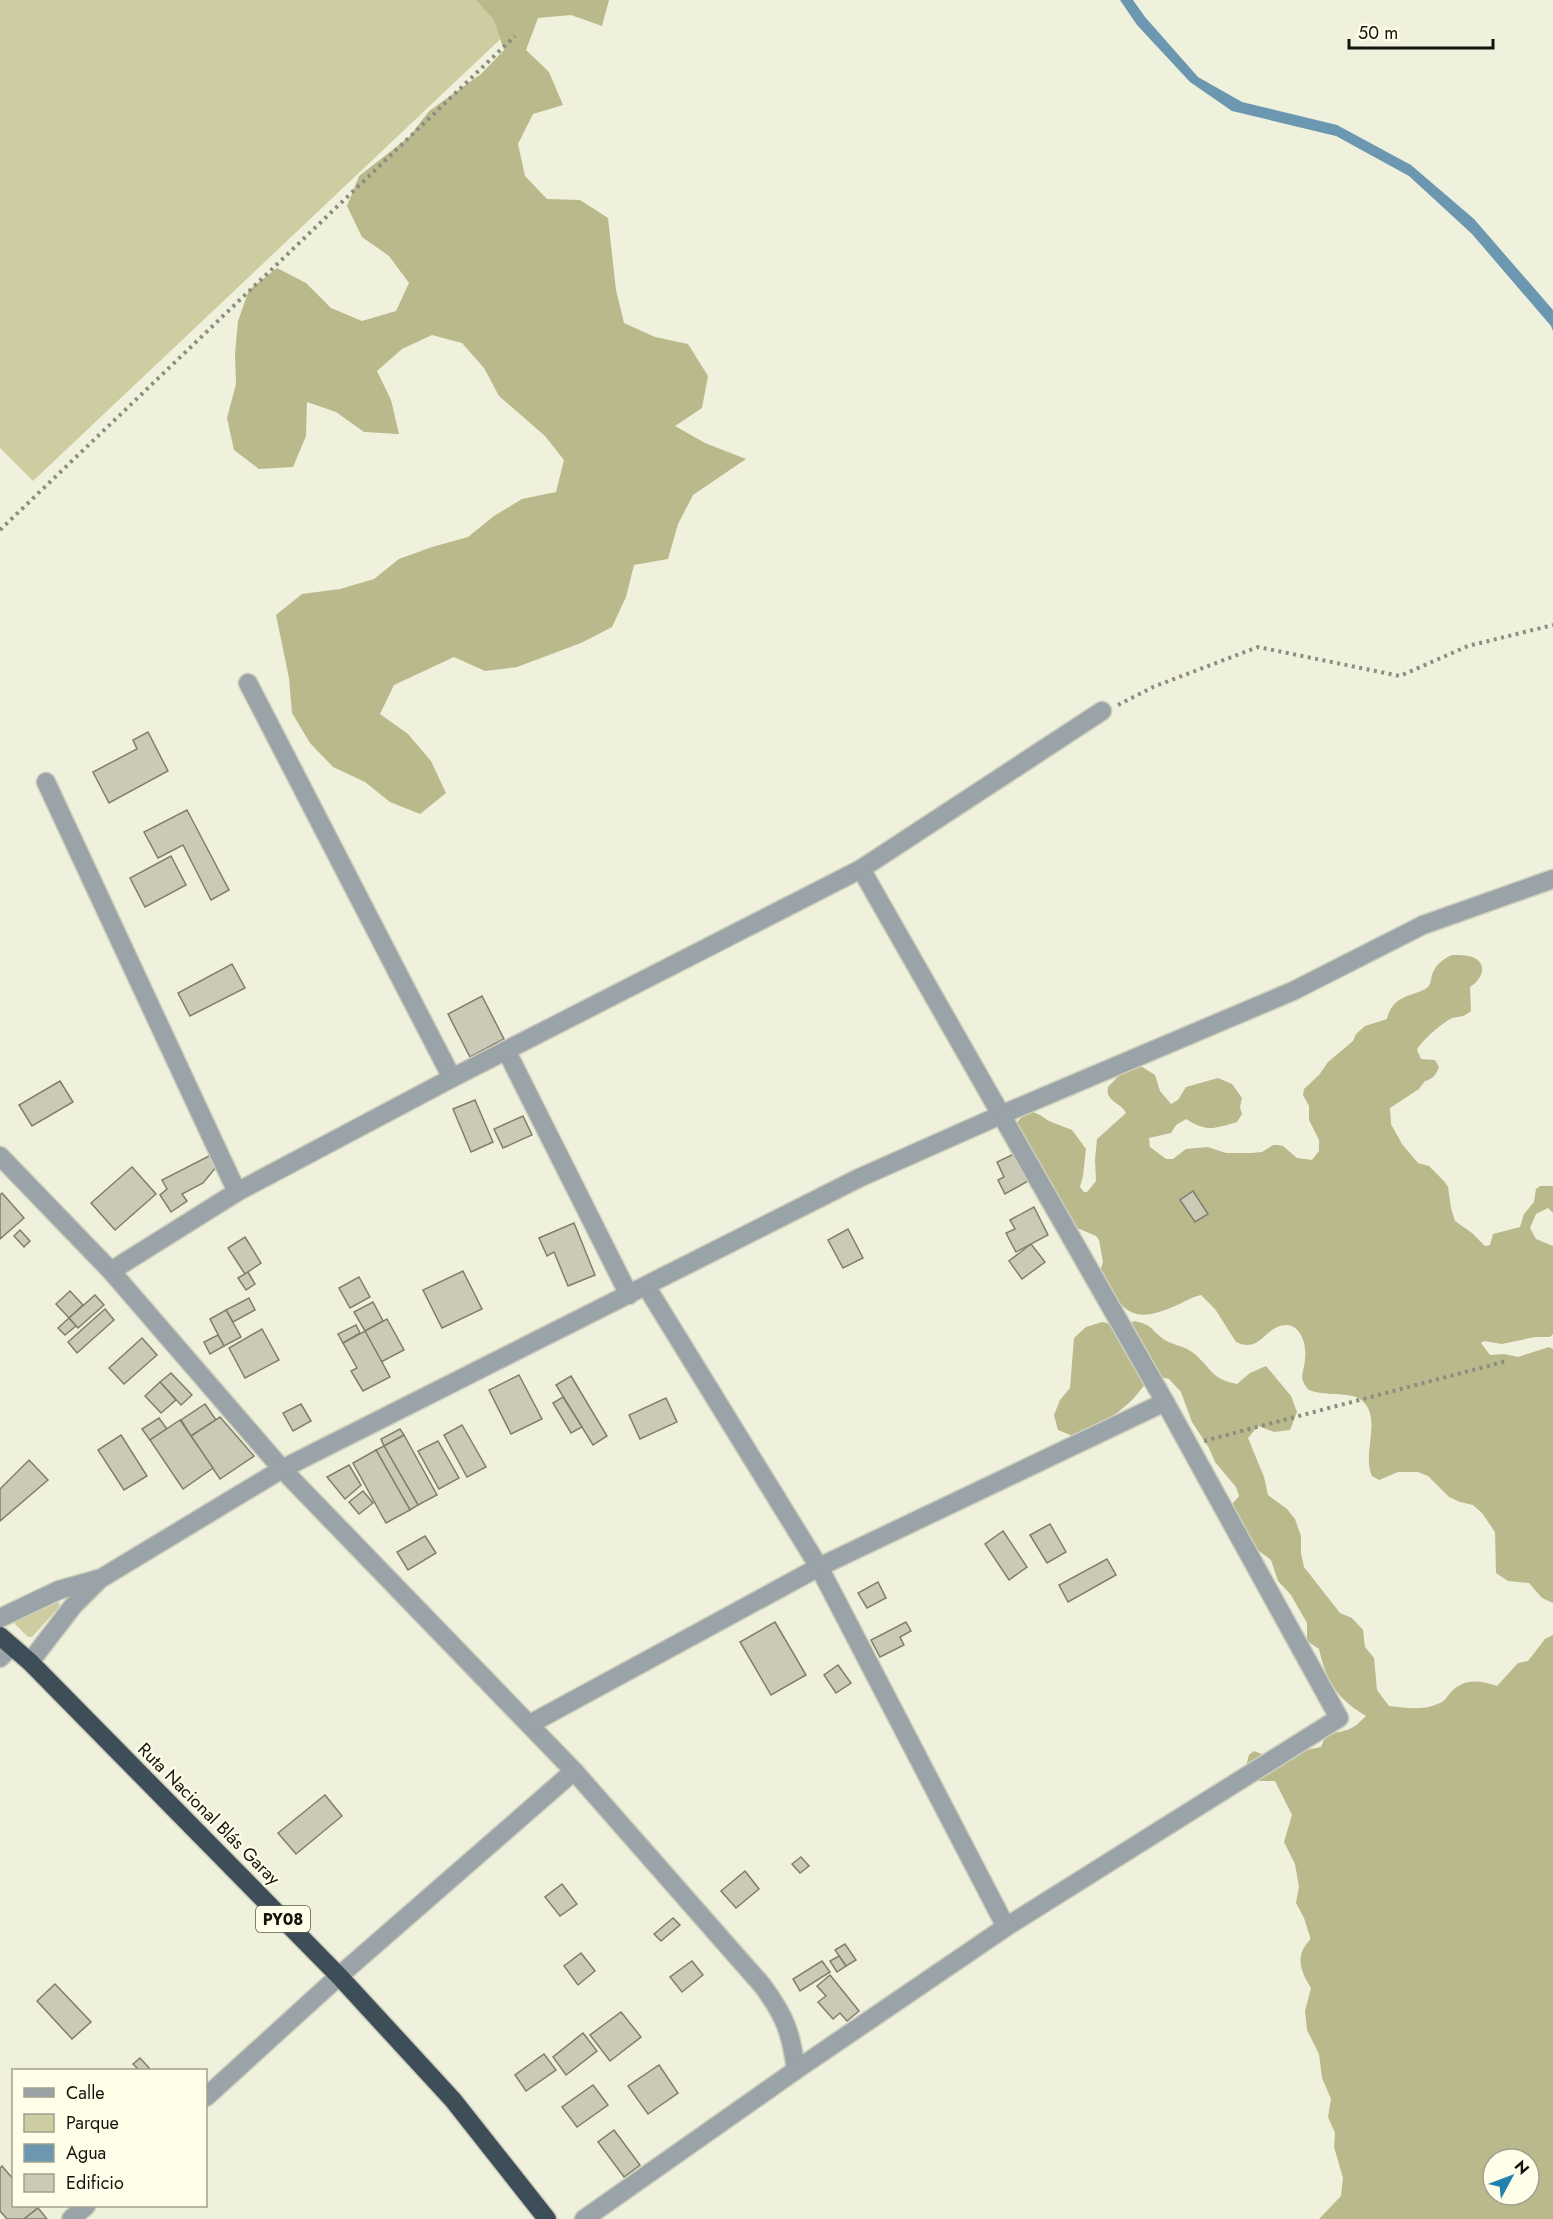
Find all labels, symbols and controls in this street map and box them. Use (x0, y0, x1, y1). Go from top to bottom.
scale bar (1349, 12, 1493, 50)
text: 50 m (1358, 20, 1398, 46)
street label: Ruta Nacional Blás Garay (132, 1737, 286, 1891)
road number: PY08 (256, 1906, 310, 1932)
legend (12, 2069, 207, 2207)
text: Calle (66, 2080, 105, 2106)
text: Parque (66, 2110, 119, 2136)
text: Agua (66, 2140, 106, 2166)
north arrow (1481, 2147, 1541, 2207)
text: N (1509, 2155, 1535, 2180)
text: Edificio (66, 2170, 124, 2196)

